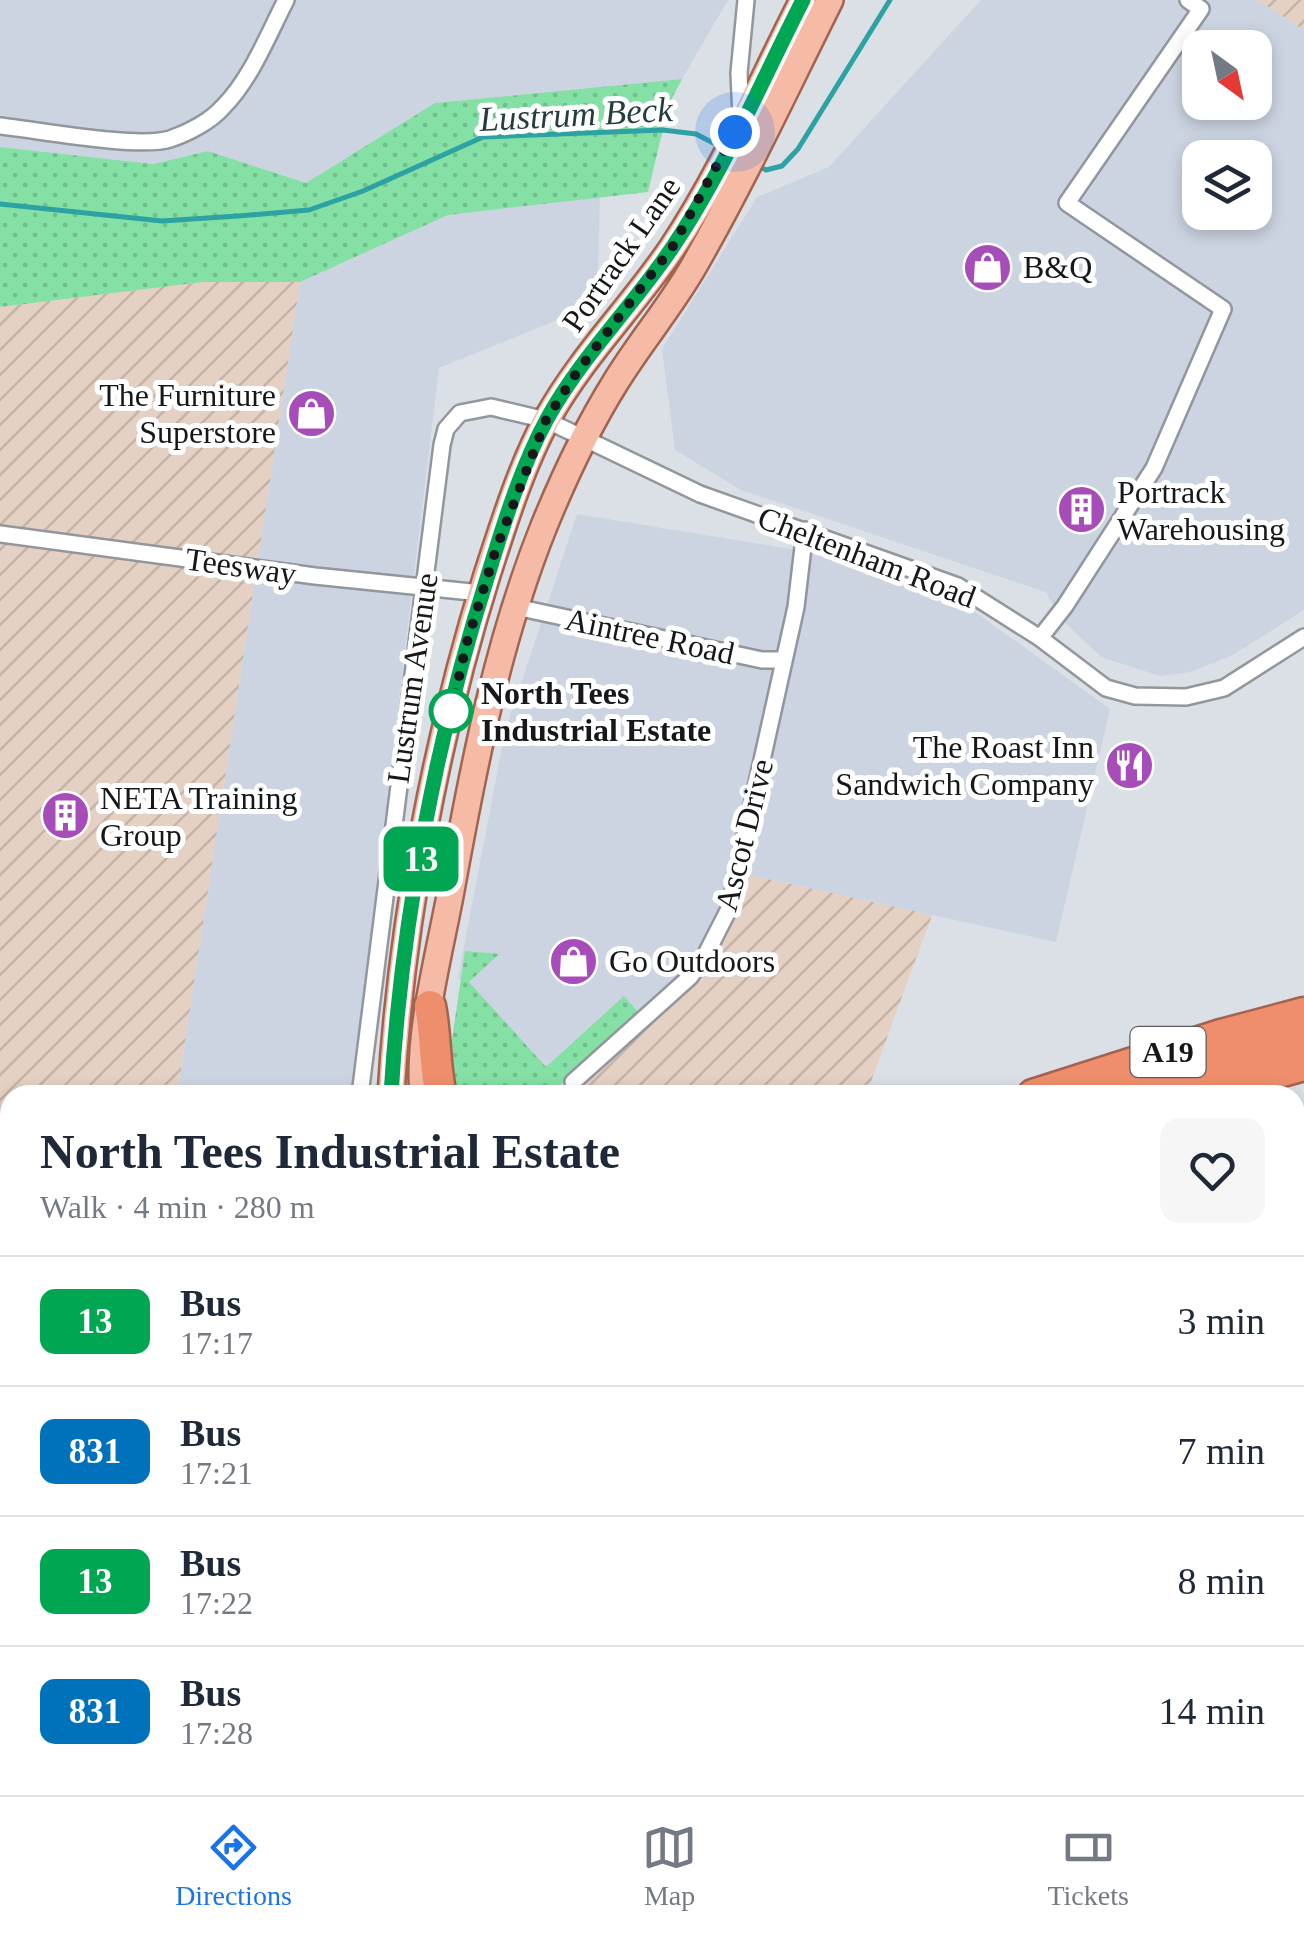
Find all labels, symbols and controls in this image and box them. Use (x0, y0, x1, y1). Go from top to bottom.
north arrow (1182, 30, 1272, 120)
map controls (1182, 30, 1272, 230)
water label: Lustrum Beck (477, 90, 675, 139)
your location (710, 107, 760, 157)
button: layers (1182, 140, 1272, 230)
street label: Portrack Lane (555, 170, 687, 338)
shop icon: B&Q (962, 241, 1014, 293)
place label: B&Q (1023, 249, 1092, 285)
place label: The Furniture Superstore (99, 377, 276, 450)
shop icon: The Furniture Superstore (285, 387, 337, 439)
place label: Portrack Warehousing (1117, 474, 1285, 547)
building icon: Portrack Warehousing (1056, 484, 1108, 536)
street label: Cheltenham Road (753, 499, 981, 615)
street label: Teesway (183, 540, 299, 592)
street label: Lustrum Avenue (379, 571, 445, 785)
street label: Aintree Road (562, 601, 738, 671)
place label: North Tees Industrial Estate (481, 675, 711, 748)
marker: North Tees Industrial Estate (430, 690, 472, 732)
place label: The Roast Inn Sandwich Company (835, 729, 1094, 802)
restaurant icon: The Roast Inn Sandwich Company (1103, 739, 1155, 791)
street label: Ascot Drive (708, 755, 780, 915)
place label: NETA Training Group (100, 780, 297, 853)
building icon: NETA Training Group (39, 790, 91, 842)
line badge: 13 (376, 826, 466, 892)
text: 13 (404, 840, 439, 879)
shop icon: Go Outdoors (548, 935, 600, 987)
place label: Go Outdoors (609, 943, 775, 979)
road number: A19 (1130, 1027, 1206, 1077)
button: heart (1160, 1118, 1265, 1223)
text: North Tees Industrial Estate (40, 1125, 620, 1178)
text: Walk · 4 min · 280 m (40, 1189, 315, 1225)
text: Bus (180, 1282, 241, 1324)
text: 3 min (1177, 1300, 1265, 1342)
text: 13 (78, 1302, 113, 1341)
text: 17:17 (180, 1325, 253, 1361)
text: Bus (180, 1412, 241, 1454)
text: 7 min (1177, 1430, 1265, 1472)
text: 831 (69, 1432, 121, 1471)
text: 17:21 (180, 1455, 253, 1491)
text: Bus (180, 1542, 241, 1584)
text: 8 min (1177, 1560, 1265, 1602)
text: 13 (78, 1562, 113, 1601)
text: 17:22 (180, 1585, 253, 1621)
text: Bus (180, 1672, 241, 1714)
text: 14 min (1158, 1690, 1265, 1732)
text: 831 (69, 1692, 121, 1731)
text: 17:28 (180, 1715, 253, 1751)
tab: Directions (175, 1820, 292, 1912)
tab: Map (642, 1820, 697, 1912)
tab: Tickets (1047, 1820, 1129, 1912)

